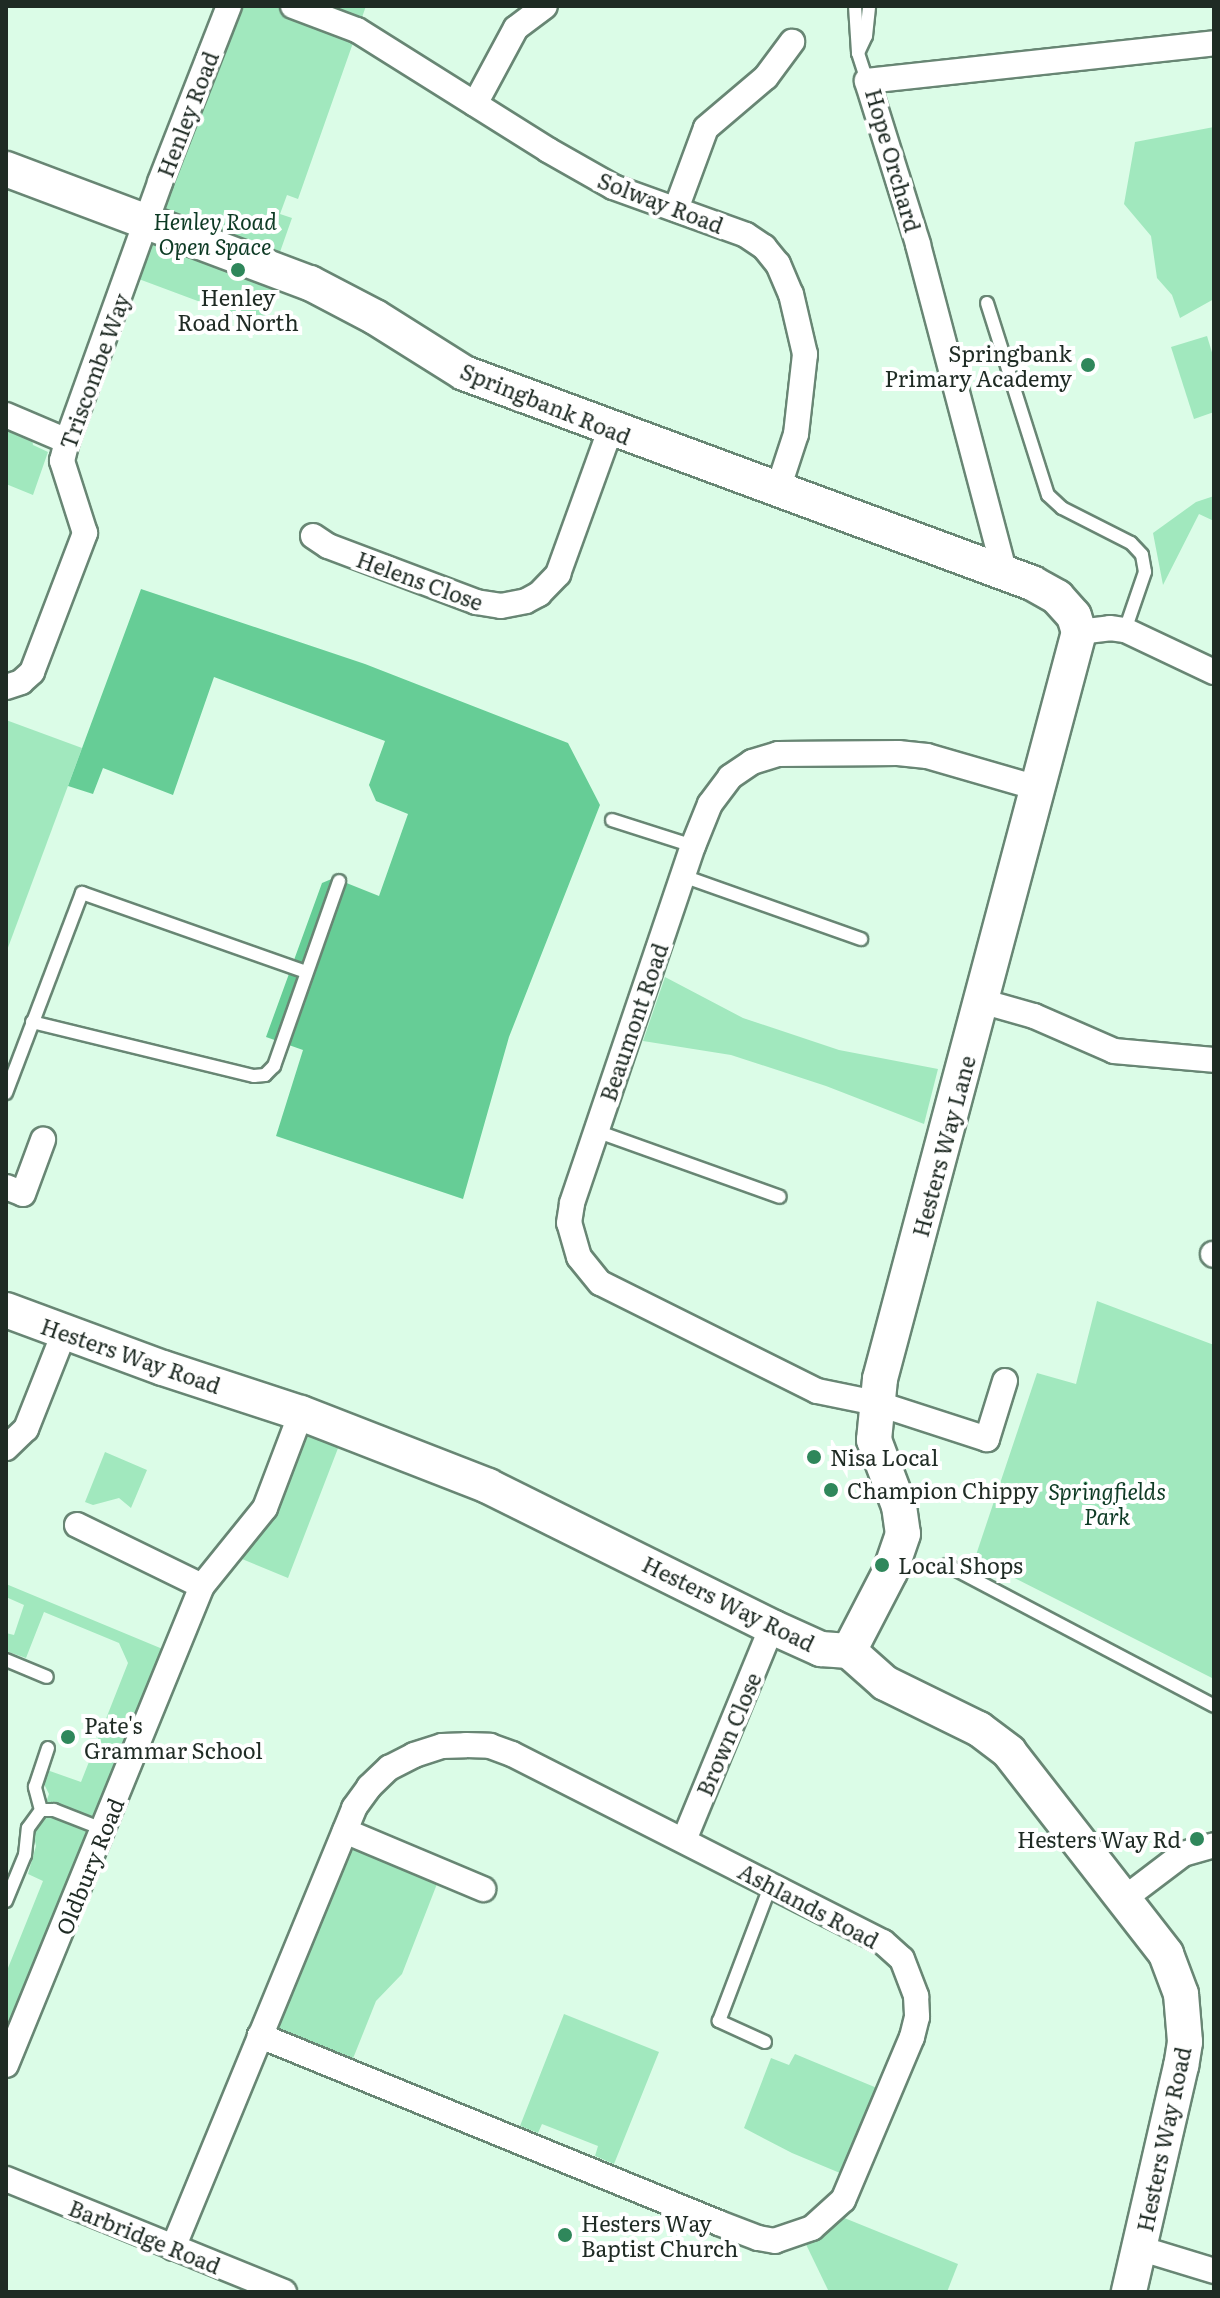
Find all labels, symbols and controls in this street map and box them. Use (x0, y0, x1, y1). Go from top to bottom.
street label: Henley Road (151, 47, 223, 181)
street label: Hope Orchard (861, 85, 927, 235)
street label: Solway Road (594, 166, 728, 238)
park label: Henley Road Open Space (153, 207, 277, 258)
marker: Henley Road North (229, 261, 247, 279)
place label: Henley Road North (177, 283, 299, 334)
street label: Triscombe Way (54, 290, 134, 452)
place label: Springbank Primary Academy (885, 339, 1072, 390)
marker: Springbank Primary Academy (1079, 356, 1097, 374)
street label: Springbank Road (457, 357, 635, 449)
street label: Helens Close (353, 545, 487, 615)
street label: Beaumont Road (594, 939, 672, 1105)
street label: Hesters Way Lane (906, 1052, 980, 1240)
street label: Hesters Way Road (38, 1312, 224, 1398)
place label: Nisa Local (830, 1444, 938, 1470)
marker: Nisa Local (805, 1448, 823, 1466)
place label: Champion Chippy (847, 1477, 1038, 1503)
park label: Springfields Park (1048, 1477, 1166, 1528)
marker: Champion Chippy (822, 1481, 840, 1499)
street label: Hesters Way Road (638, 1550, 820, 1656)
place label: Local Shops (898, 1552, 1023, 1578)
marker: Local Shops (873, 1556, 891, 1574)
street label: Brown Close (690, 1668, 766, 1800)
place label: Pate's Grammar School (84, 1711, 263, 1762)
marker: Pate's Grammar School (59, 1728, 77, 1746)
street label: Oldbury Road (50, 1794, 128, 1938)
place label: Hesters Way Rd (1017, 1826, 1181, 1852)
marker: Hesters Way Rd (1188, 1830, 1206, 1848)
street label: Ashlands Road (734, 1857, 884, 1953)
street label: Hesters Way Road (1130, 2044, 1196, 2234)
street label: Barbridge Road (65, 2194, 225, 2278)
place label: Hesters Way Baptist Church (581, 2209, 738, 2260)
marker: Hesters Way Baptist Church (556, 2226, 574, 2244)

